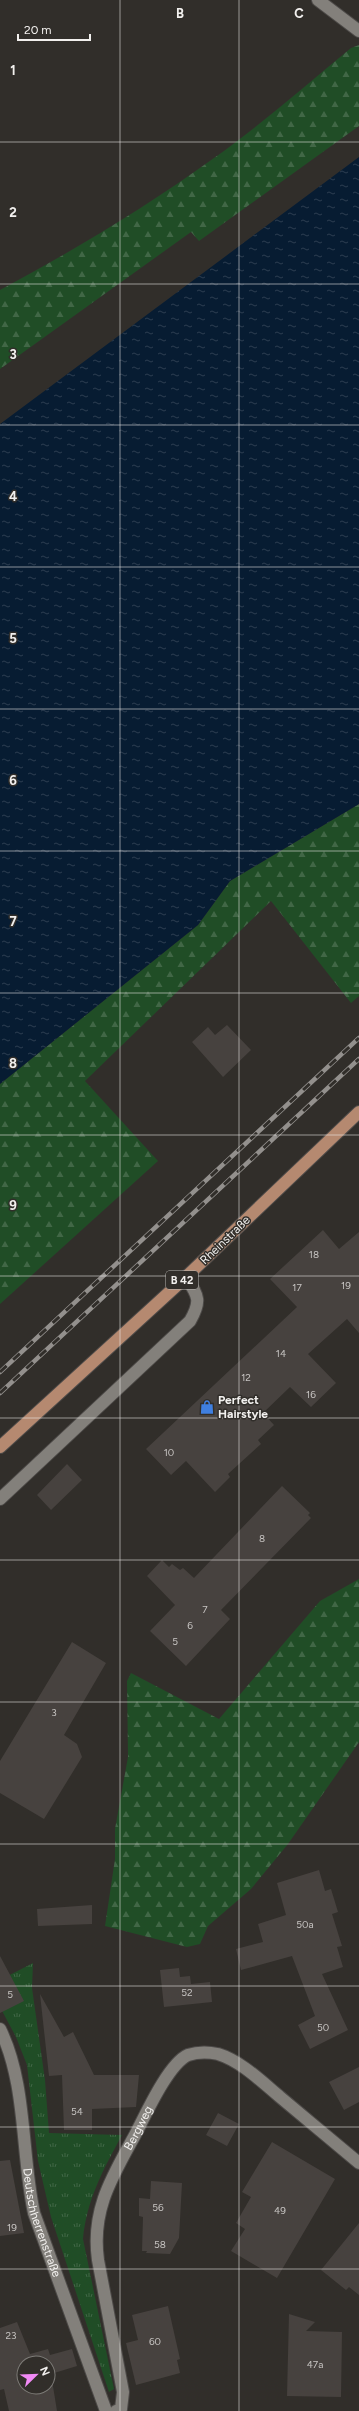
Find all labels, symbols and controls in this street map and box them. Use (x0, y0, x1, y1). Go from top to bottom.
text: B (176, 6, 184, 21)
text: C (294, 6, 304, 21)
scale bar (18, 16, 90, 42)
text: 20 m (24, 23, 52, 37)
text: 1 (10, 63, 16, 78)
text: 2 (9, 205, 17, 220)
text: 3 (9, 347, 17, 362)
text: 4 (9, 489, 17, 504)
text: 5 (9, 631, 17, 646)
text: 6 (9, 773, 17, 788)
text: 7 (9, 914, 17, 929)
text: 8 (9, 1056, 17, 1071)
text: 9 (9, 1198, 17, 1213)
street label: Rheinstraße (197, 1212, 253, 1267)
house number: 18 (309, 1248, 319, 1261)
road number: B 42 (166, 1271, 198, 1289)
house number: 19 (341, 1279, 351, 1292)
house number: 17 (292, 1281, 302, 1294)
house number: 14 (276, 1347, 286, 1360)
house number: 12 (241, 1371, 251, 1384)
house number: 16 (306, 1388, 316, 1401)
place label: Perfect Hairstyle (218, 1393, 268, 1421)
shop icon: Perfect Hairstyle (199, 1399, 215, 1415)
house number: 10 (164, 1446, 174, 1459)
house number: 8 (259, 1532, 265, 1545)
house number: 7 (202, 1603, 208, 1616)
house number: 6 (187, 1619, 193, 1632)
house number: 5 (172, 1635, 178, 1648)
house number: 3 (51, 1706, 57, 1719)
house number: 50a (296, 1918, 314, 1931)
house number: 52 (181, 1986, 193, 1999)
house number: 5 (7, 1988, 13, 2001)
house number: 50 (317, 2021, 329, 2034)
street label: Bergweg (121, 2104, 156, 2153)
house number: 54 (71, 2105, 83, 2118)
street label: Deutschherrenstraße (20, 2167, 64, 2279)
house number: 56 (152, 2201, 164, 2214)
house number: 49 (274, 2204, 286, 2217)
house number: 19 (7, 2221, 17, 2234)
house number: 58 (154, 2238, 166, 2251)
house number: 23 (5, 2329, 17, 2342)
house number: 60 (149, 2335, 161, 2348)
north arrow (16, 2355, 56, 2395)
house number: 47a (307, 2358, 323, 2371)
text: N (37, 2365, 52, 2378)

